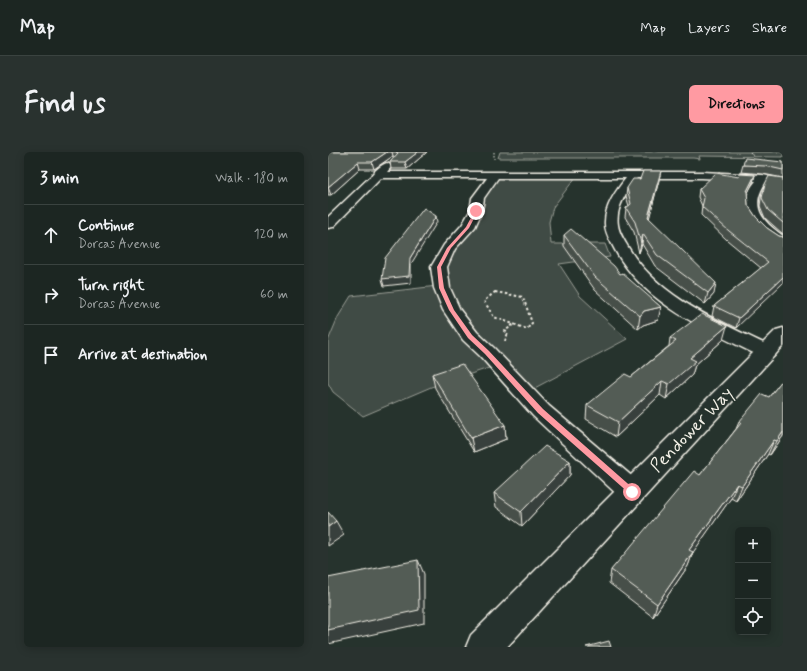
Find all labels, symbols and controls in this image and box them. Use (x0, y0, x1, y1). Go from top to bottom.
text: Map (20, 15, 55, 40)
text: Map (640, 19, 666, 37)
text: Layers (688, 19, 730, 37)
text: Share (752, 19, 787, 37)
button: Directions (689, 85, 783, 123)
text: Find us (24, 86, 105, 123)
text: 3 min (40, 167, 79, 189)
text: Walk · 180 m (215, 170, 288, 187)
route end (467, 202, 485, 220)
text: Continue (78, 216, 134, 236)
icon: ahead (40, 224, 62, 246)
text: 120 m (254, 226, 288, 243)
text: Dorcas Avenue (78, 236, 161, 253)
text: Turn right (78, 276, 145, 296)
icon: right (40, 284, 62, 306)
text: 60 m (260, 286, 288, 303)
text: Dorcas Avenue (78, 296, 161, 313)
icon: arrive (40, 344, 62, 366)
text: Arrive at destination (78, 345, 207, 365)
street label: Pendower Way (645, 382, 739, 478)
route start (623, 483, 641, 501)
map controls (735, 527, 771, 635)
button: + (735, 527, 771, 563)
button: − (735, 563, 771, 599)
button: locate (735, 599, 771, 635)

